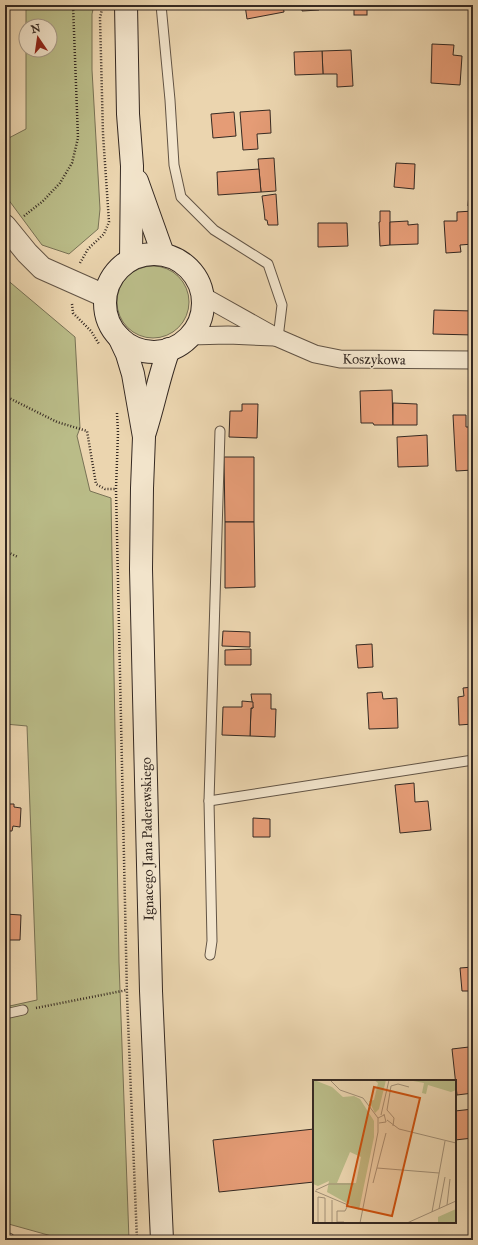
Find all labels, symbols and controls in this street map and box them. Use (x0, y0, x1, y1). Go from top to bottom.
north arrow (18, 18, 58, 58)
text: N (30, 21, 43, 36)
street label: Koszykowa (342, 350, 406, 369)
street label: Ignacego Jana Paderewskiego (138, 757, 158, 921)
inset map (313, 1080, 456, 1223)

